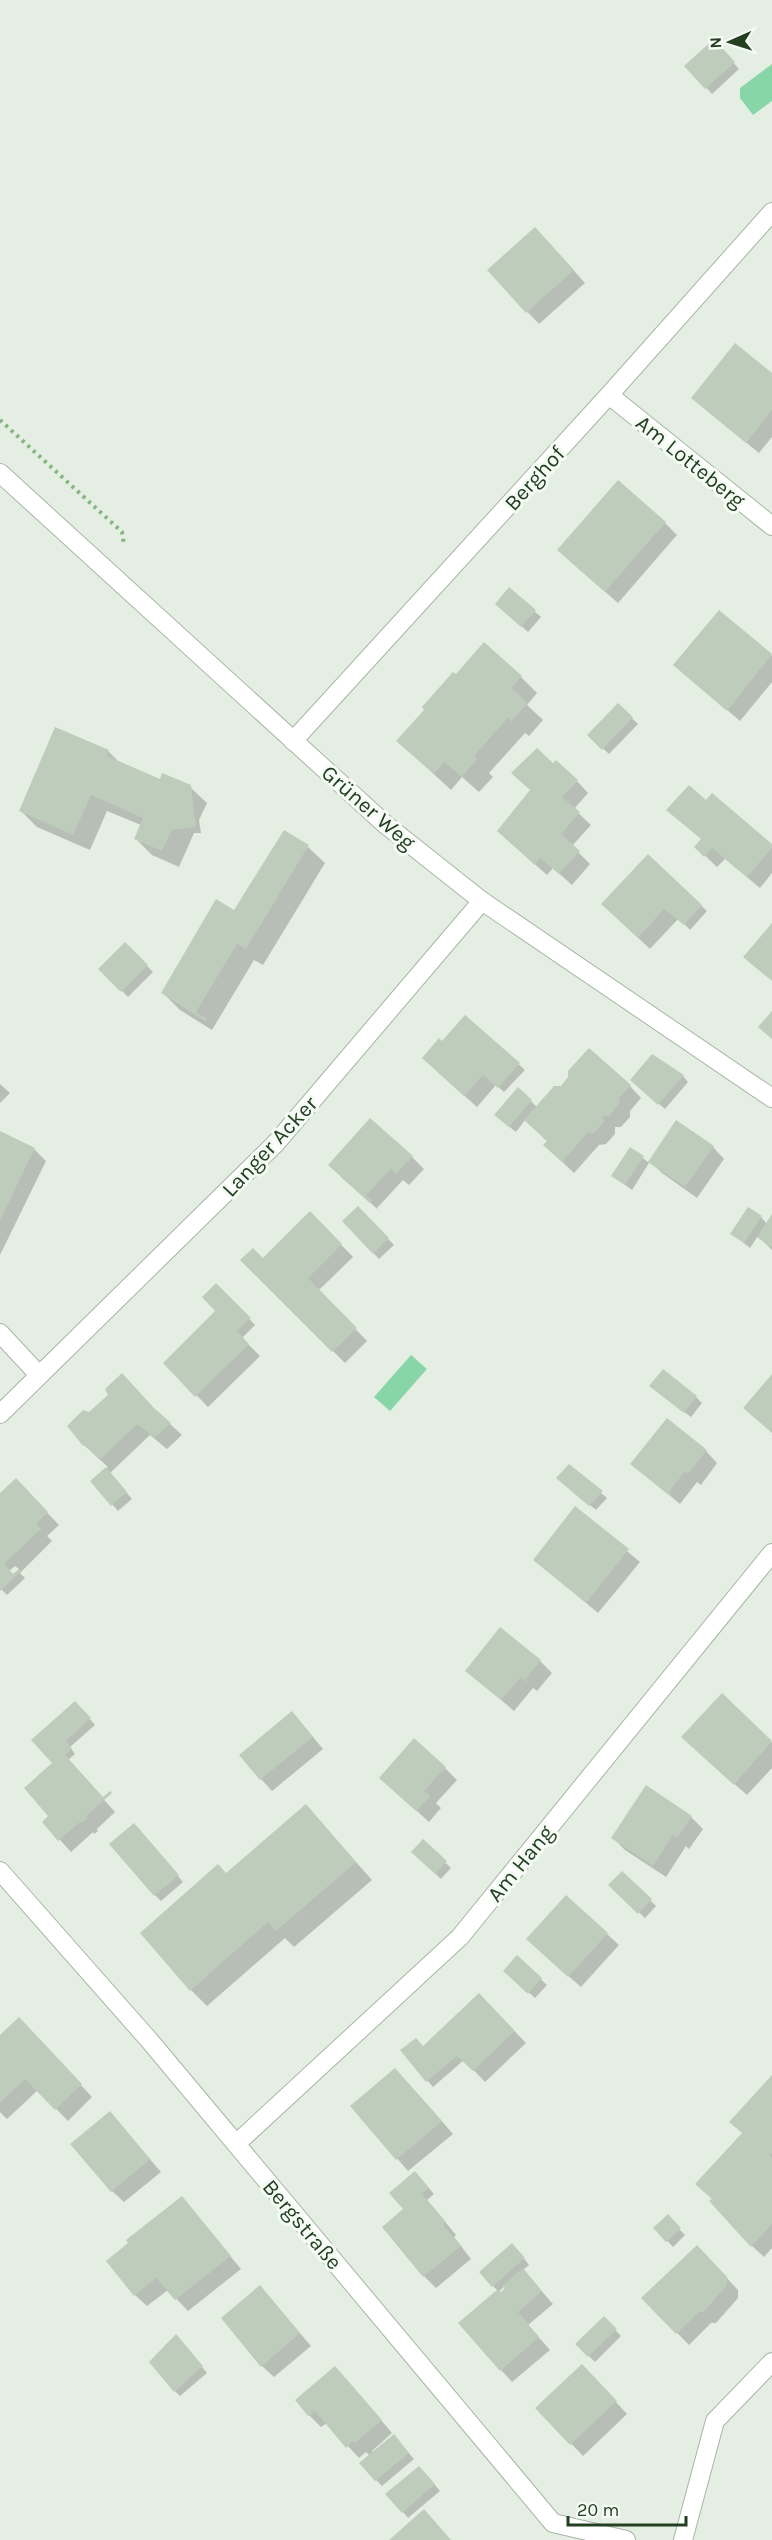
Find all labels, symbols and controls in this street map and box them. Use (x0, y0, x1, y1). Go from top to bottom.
north arrow (700, 12, 760, 72)
text: N (706, 37, 725, 49)
street label: Am Lotteberg (631, 410, 751, 514)
street label: Berghof (499, 441, 571, 516)
street label: Grüner Weg (316, 760, 421, 856)
street label: Langer Acker (217, 1091, 323, 1202)
street label: Am Hang (482, 1820, 560, 1907)
street label: Bergstraße (257, 2174, 347, 2275)
scale bar (568, 2489, 686, 2527)
text: 20 m (577, 2499, 619, 2521)

